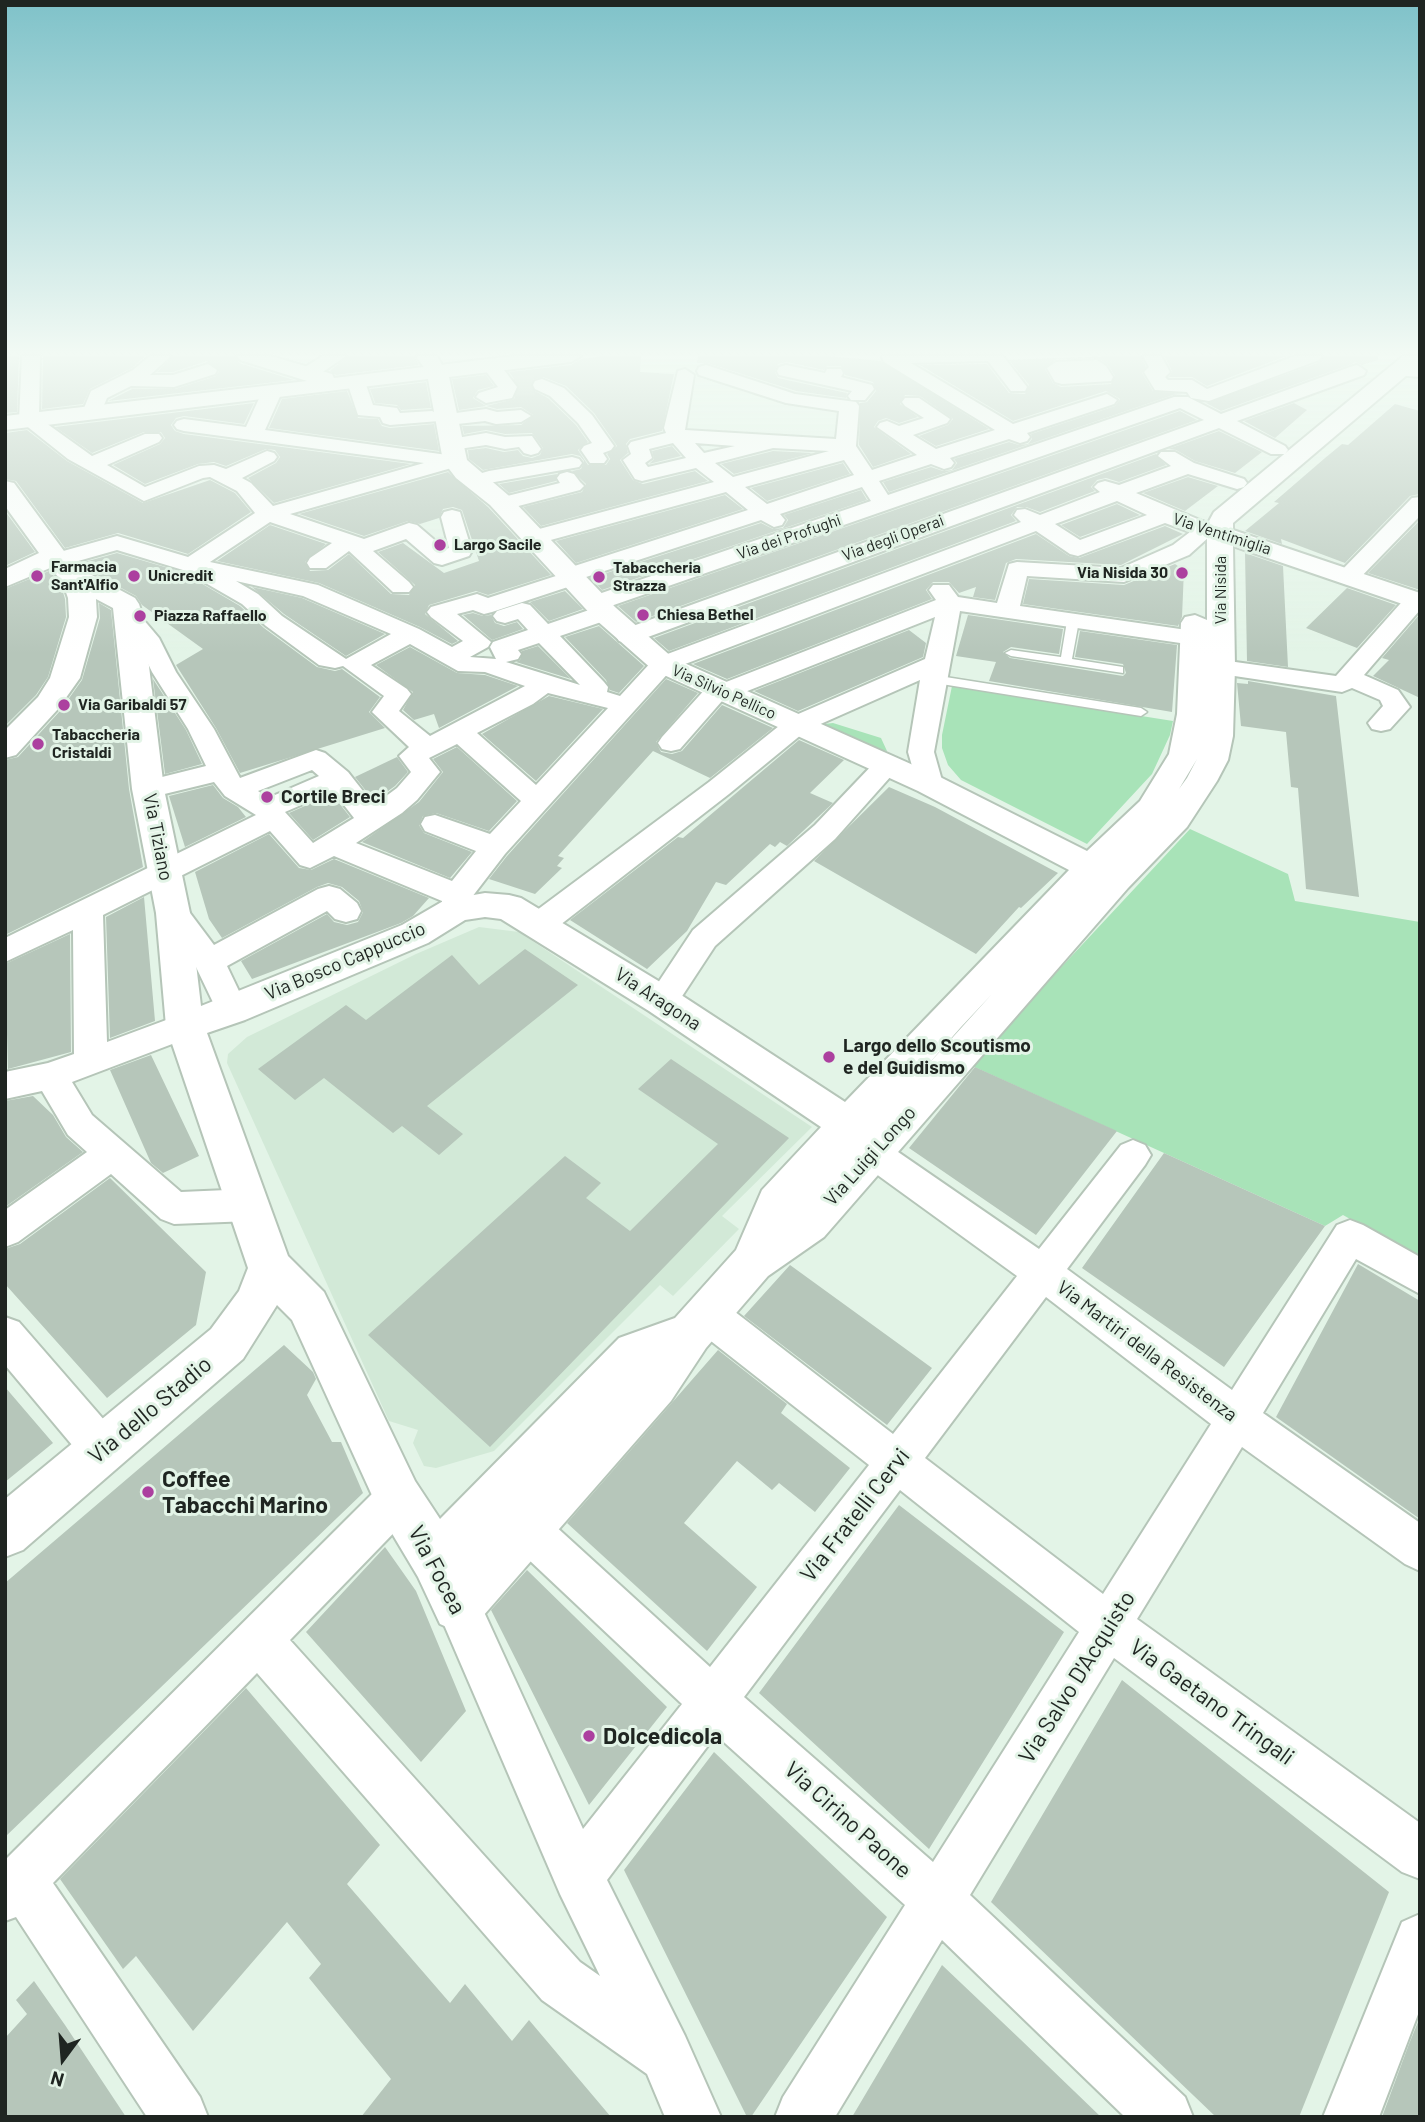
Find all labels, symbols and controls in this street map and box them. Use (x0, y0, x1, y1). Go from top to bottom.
street label: Via Ventimiglia (1170, 509, 1274, 559)
street label: Via dei Profughi (734, 510, 844, 564)
street label: Via degli Operai (839, 511, 947, 565)
place label: Largo Sacile (454, 535, 542, 555)
marker: Largo Sacile (432, 537, 448, 553)
street label: Via Nisida (1211, 556, 1231, 624)
place label: Farmacia Sant'Alfio (51, 557, 119, 595)
place label: Tabaccheria Strazza (613, 558, 701, 596)
place label: Via Nisida 30 (1077, 563, 1168, 583)
marker: Via Nisida 30 (1174, 565, 1190, 581)
place label: Unicredit (148, 566, 213, 586)
marker: Farmacia Sant'Alfio (29, 568, 45, 584)
marker: Unicredit (126, 568, 142, 584)
marker: Tabaccheria Strazza (591, 569, 607, 585)
place label: Chiesa Bethel (657, 605, 754, 625)
place label: Piazza Raffaello (154, 606, 267, 626)
marker: Chiesa Bethel (635, 607, 651, 623)
marker: Piazza Raffaello (132, 608, 148, 624)
street label: Via Silvio Pellico (669, 661, 779, 723)
place label: Via Garibaldi 57 (78, 695, 186, 715)
marker: Via Garibaldi 57 (56, 697, 72, 713)
place label: Tabaccheria Cristaldi (52, 725, 140, 763)
marker: Tabaccheria Cristaldi (30, 736, 46, 752)
place label: Cortile Breci (281, 786, 386, 808)
marker: Cortile Breci (259, 789, 275, 805)
street label: Via Tiziano (138, 791, 178, 883)
street label: Via Bosco Cappuccio (261, 917, 429, 1005)
street label: Via Aragona (611, 963, 705, 1035)
place label: Largo dello Scoutismo e del Guidismo (843, 1035, 1031, 1079)
marker: Largo dello Scoutismo e del Guidismo (821, 1049, 837, 1065)
street label: Via Luigi Longo (819, 1102, 921, 1210)
street label: Via Martiri della Resistenza (1052, 1276, 1242, 1426)
street label: Via dello Stadio (83, 1350, 217, 1470)
street label: Via Fratelli Cervi (794, 1443, 916, 1587)
place label: Coffee Tabacchi Marino (162, 1465, 328, 1519)
marker: Coffee Tabacchi Marino (140, 1484, 156, 1500)
street label: Via Focea (402, 1521, 472, 1619)
street label: Via Salvo D'Acquisto (1013, 1586, 1141, 1768)
street label: Via Gaetano Tringali (1124, 1633, 1300, 1771)
place label: Dolcedicola (603, 1722, 722, 1750)
marker: Dolcedicola (581, 1728, 597, 1744)
street label: Via Cirino Paone (779, 1756, 917, 1884)
north arrow (28, 2024, 98, 2094)
text: N (48, 2067, 66, 2092)

